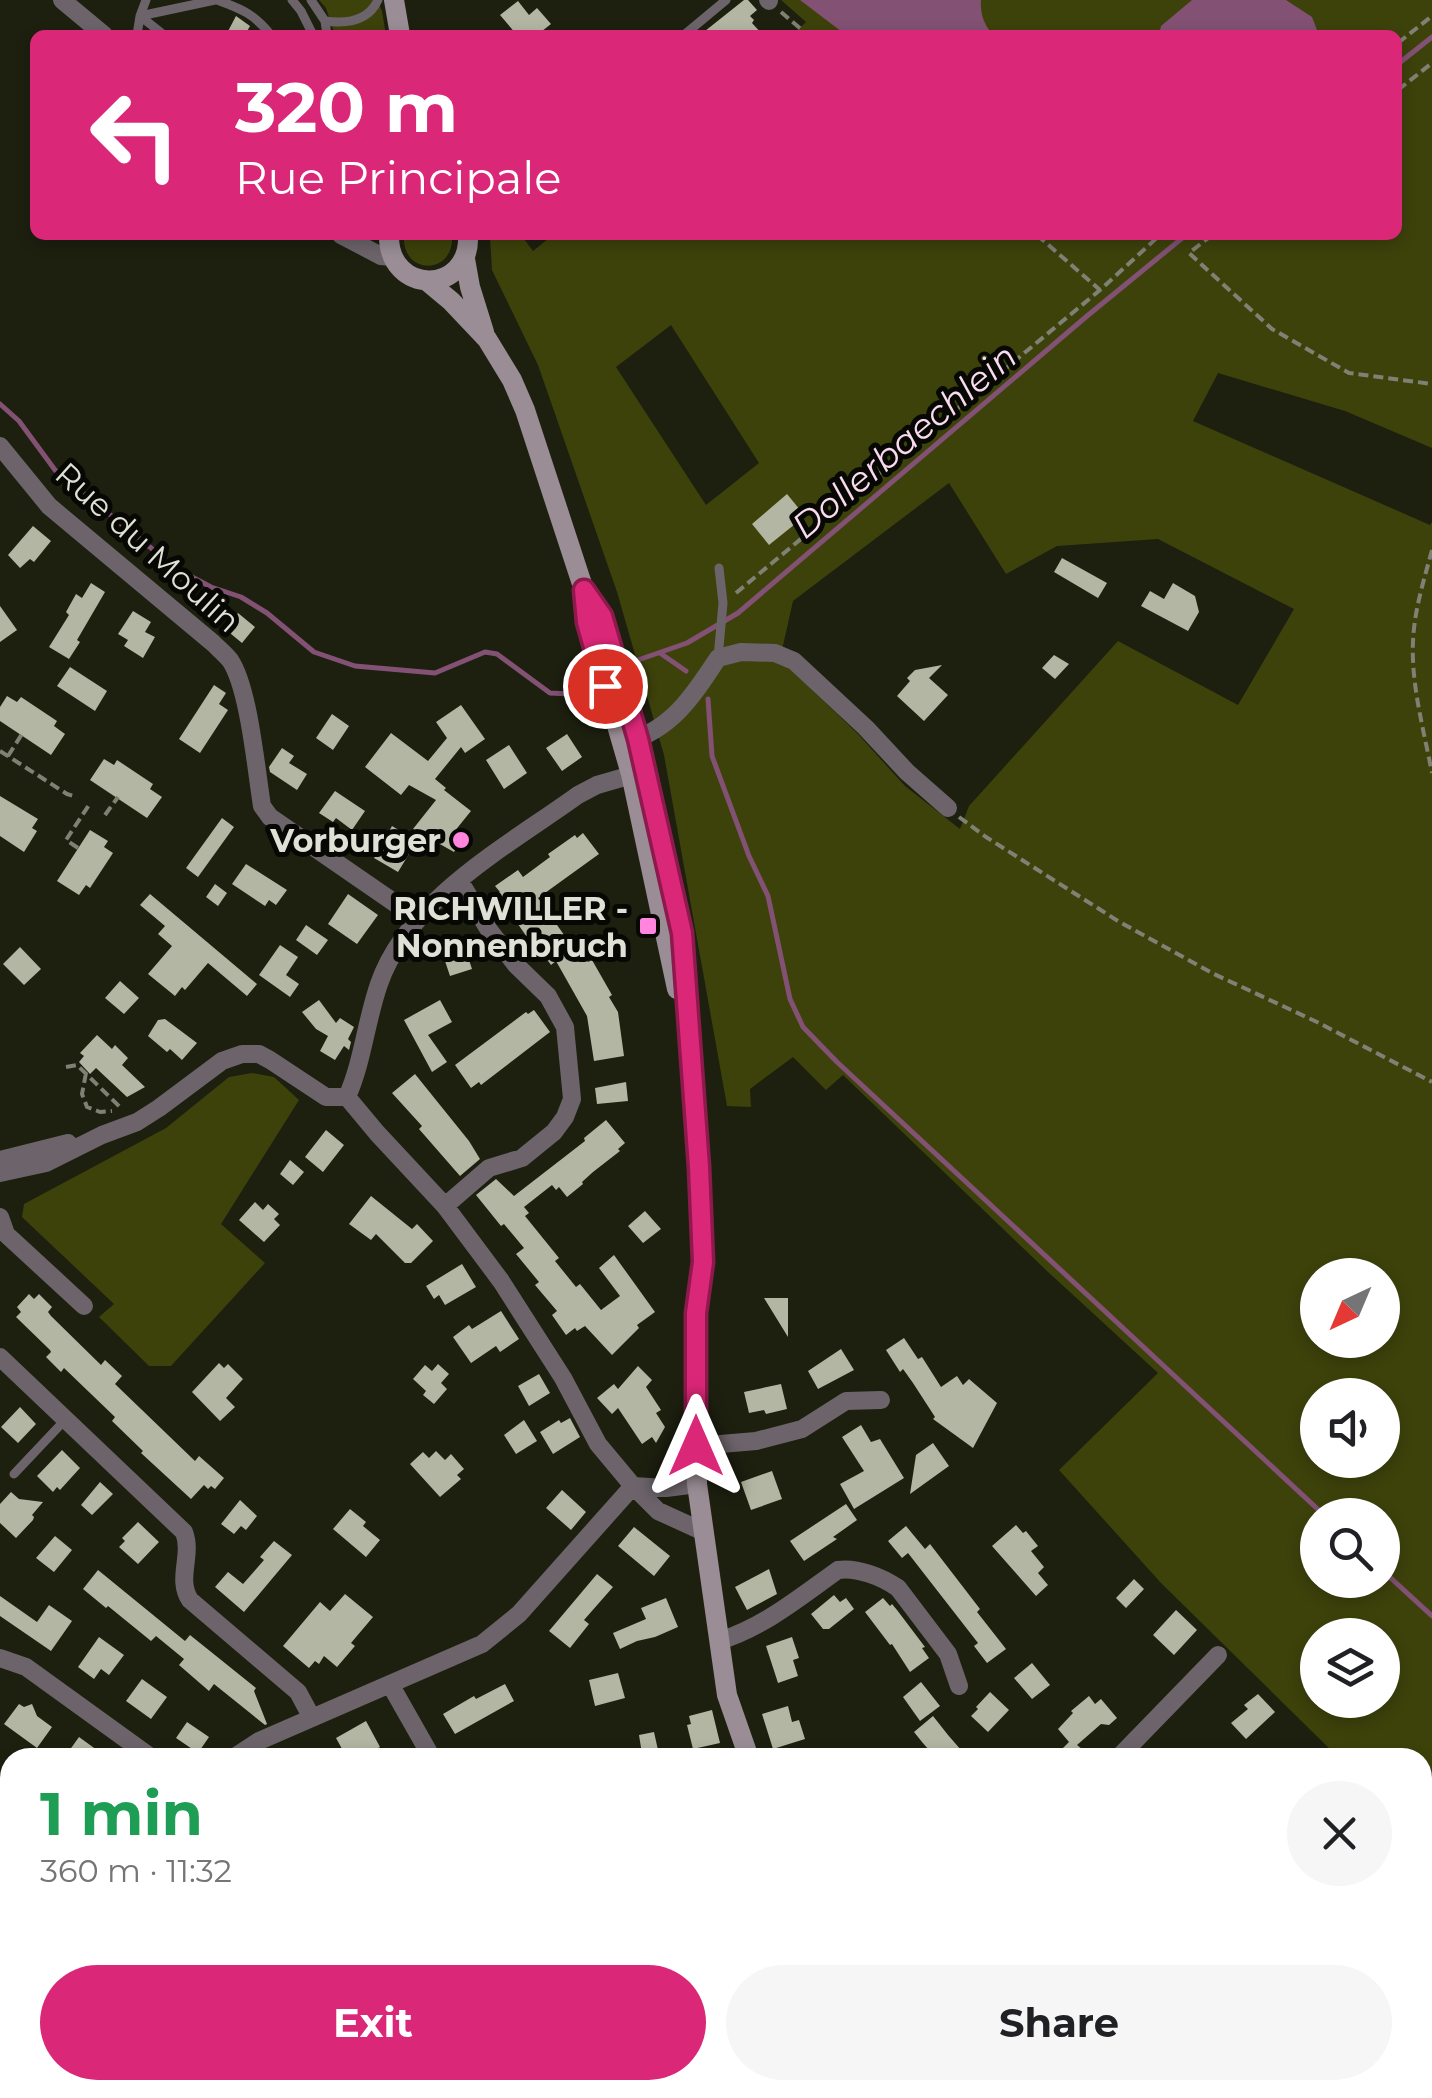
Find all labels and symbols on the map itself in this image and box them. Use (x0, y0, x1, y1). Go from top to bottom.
water label: Dollerbaechlein (783, 335, 1025, 547)
street label: Rue du Moulin (48, 454, 248, 640)
pin (563, 644, 648, 729)
place label: Vorburger (269, 821, 441, 860)
marker: Vorburger (450, 829, 472, 851)
place label: RICHWILLER - Nonnenbruch (393, 889, 628, 965)
marker: RICHWILLER - Nonnenbruch (637, 915, 659, 937)
north arrow (1300, 1258, 1400, 1358)
position arrow (644, 1394, 748, 1498)

